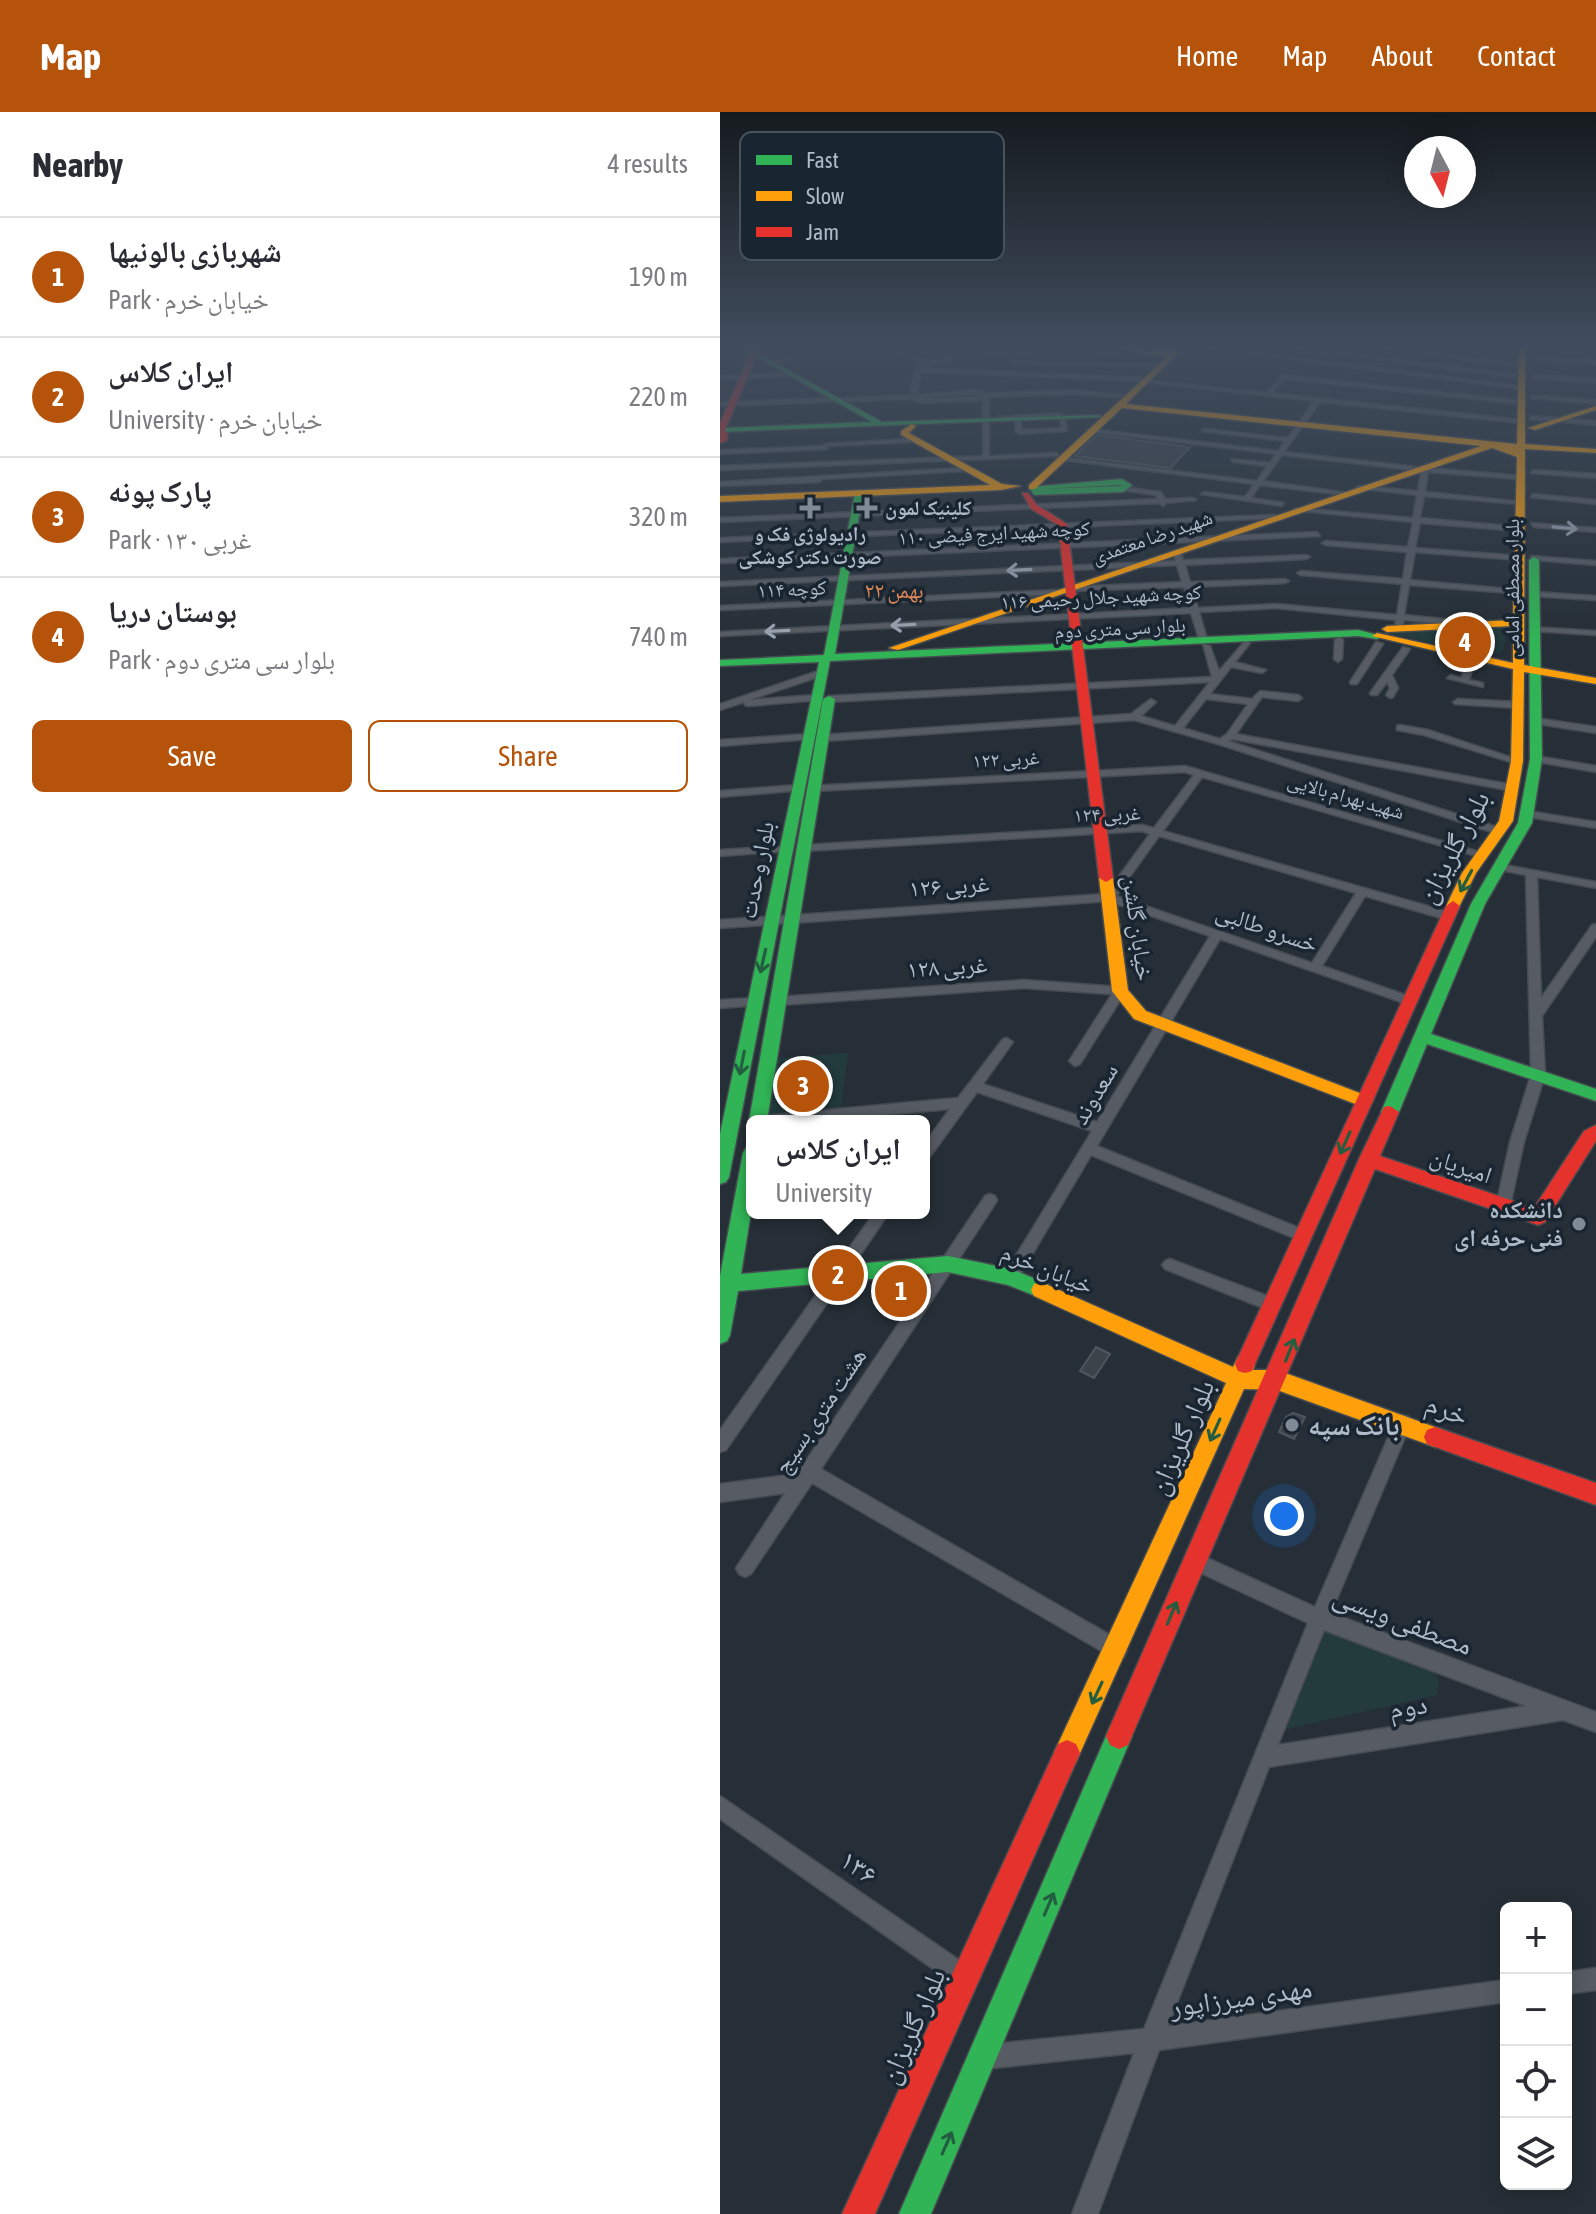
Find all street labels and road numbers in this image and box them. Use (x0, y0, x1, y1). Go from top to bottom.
street label: شهید رضا معتمدی (1088, 505, 1216, 569)
street label: کوچه شهید ایرج فیضی ۱۱۰ (897, 516, 1091, 551)
street label: بلوار مصطفی امامی (1500, 519, 1524, 657)
street label: کوچه ۱۱۴ (757, 575, 827, 602)
street label: کوچه شهید جلال رحیمی ۱۱۶ (1000, 580, 1202, 614)
street label: بلوار سی متری دوم (1054, 613, 1186, 645)
street label: ۱۲۲ غربی (972, 745, 1040, 773)
street label: شهید بهرام بالایی (1284, 768, 1407, 826)
street label: بلوار گلریزان (1410, 785, 1497, 909)
street label: ۱۲۴ غربی (1073, 801, 1141, 827)
street label: بلوار وحدت (734, 819, 780, 921)
street label: ۱۲۶ غربی (908, 869, 990, 903)
street label: خیابان گلشن (1117, 874, 1159, 982)
street label: خسرو طالبی (1212, 898, 1322, 958)
street label: ۱۲۸ غربی (906, 950, 988, 984)
street label: سعدوند (1066, 1058, 1123, 1129)
street label: امیریان (1426, 1142, 1496, 1190)
street label: خیابان خرم (996, 1238, 1097, 1302)
street label: هشت متری بسیج (768, 1343, 873, 1480)
street label: بلوار گلریزان (1141, 1374, 1221, 1500)
street label: خرم (1420, 1387, 1473, 1434)
street label: مصطفی ویسی (1328, 1579, 1477, 1663)
street label: دوم (1387, 1687, 1430, 1728)
street label: ۱۳۶ (834, 1843, 884, 1891)
street label: بلوار گلریزان (872, 1963, 952, 2089)
street label: مهدی میرزاپور (1167, 1971, 1314, 2024)

